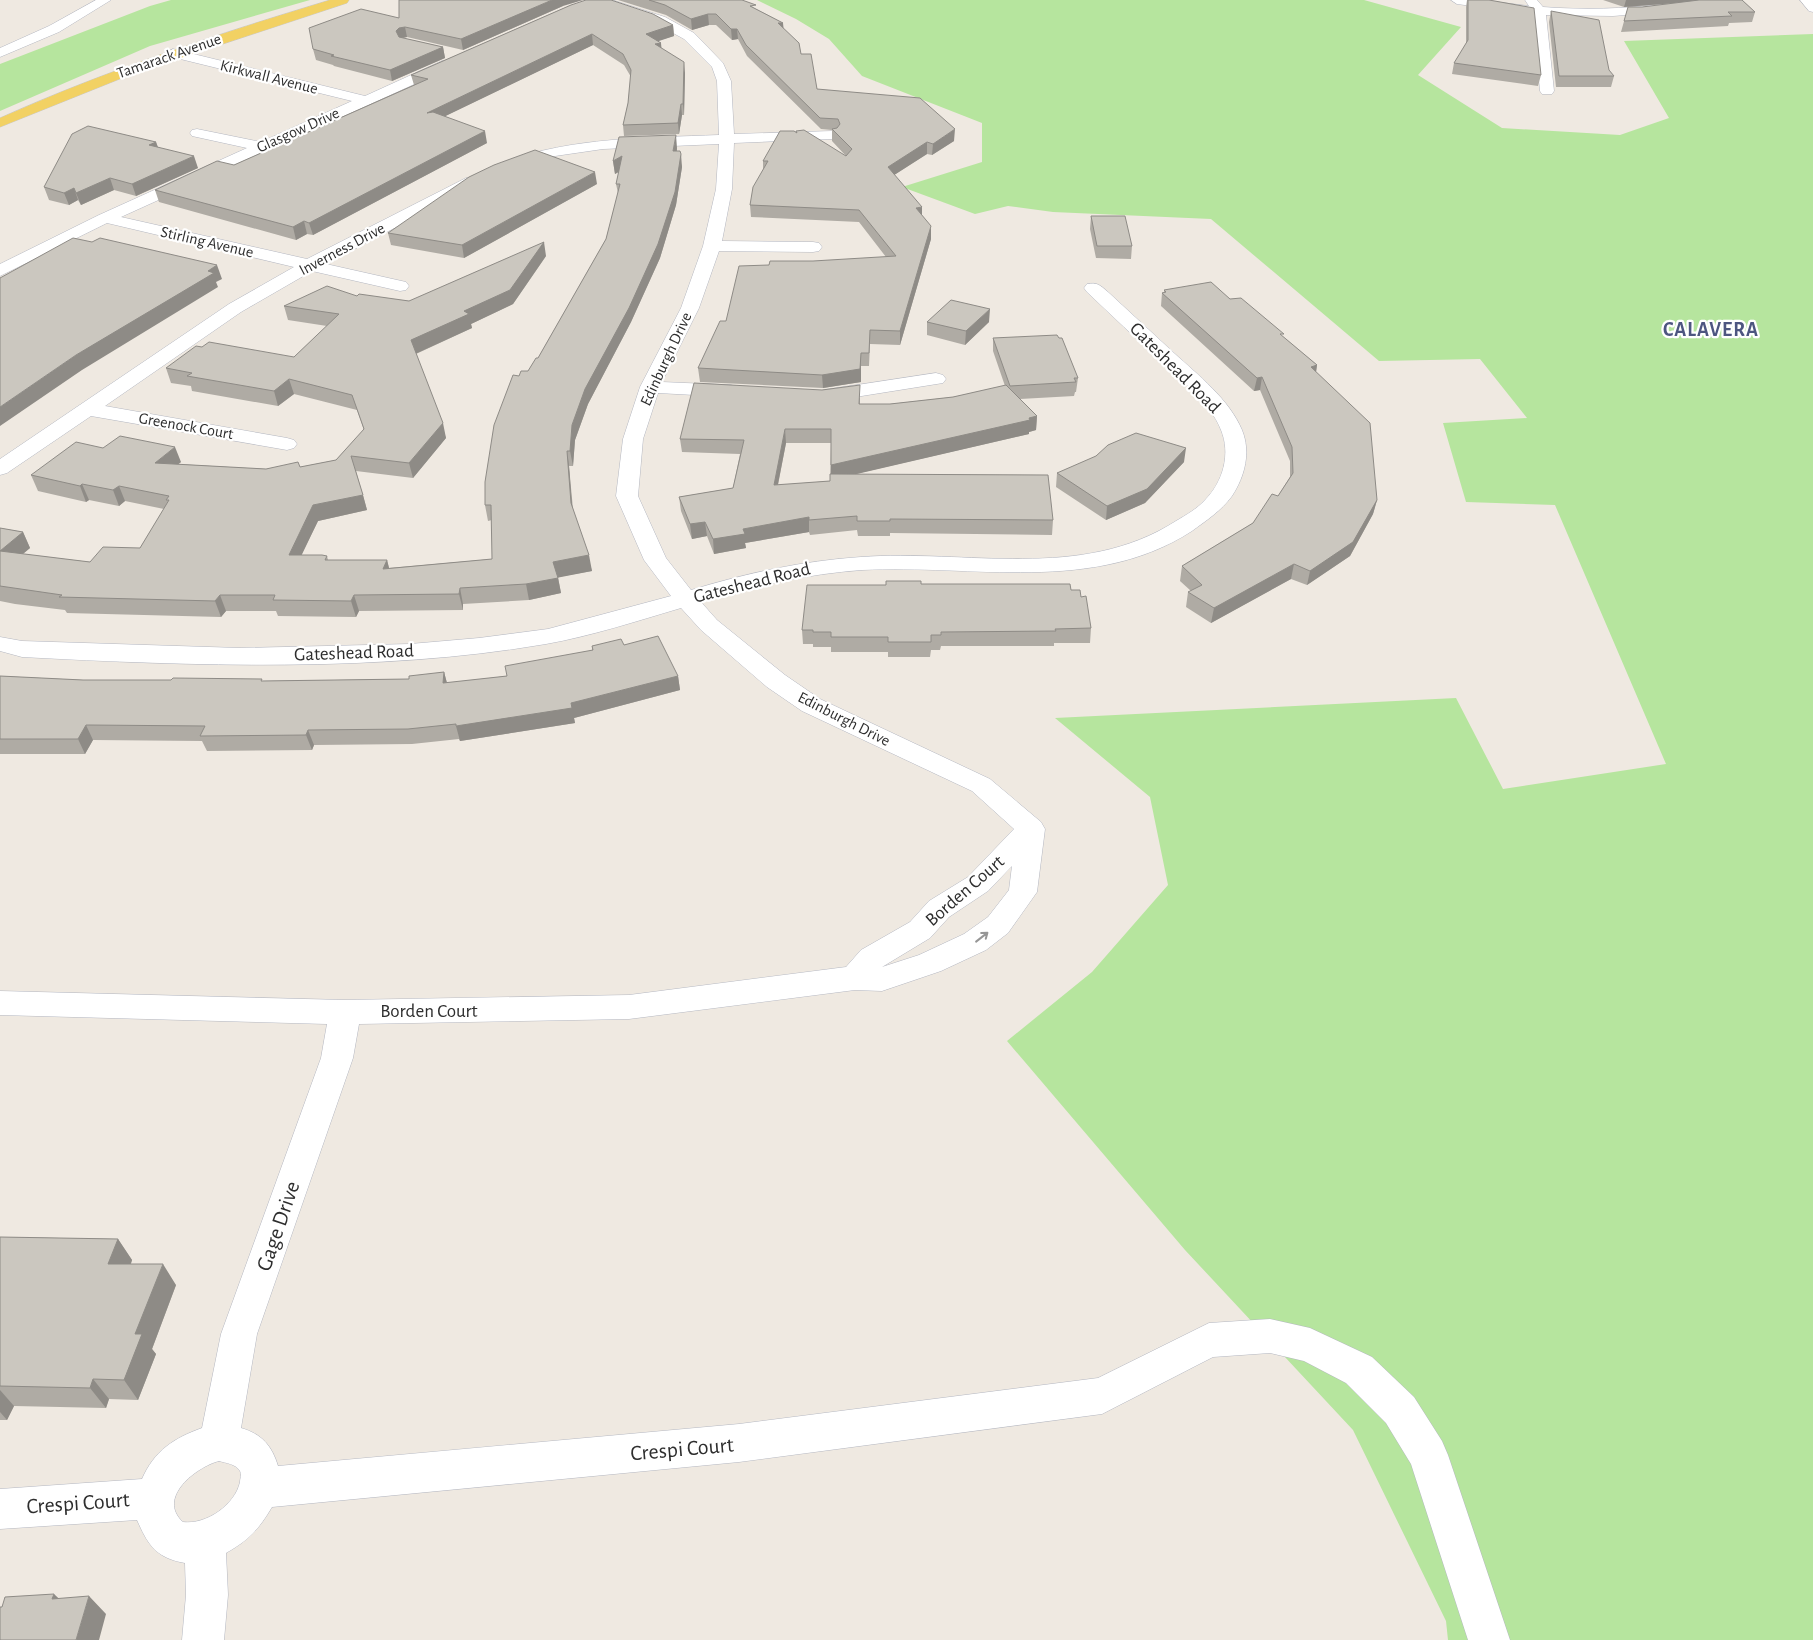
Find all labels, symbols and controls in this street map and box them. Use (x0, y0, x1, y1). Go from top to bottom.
street label: Tamarack Avenue (115, 31, 223, 81)
street label: Kirkwall Avenue (218, 57, 320, 97)
street label: Glasgow Drive (254, 105, 342, 155)
street label: Inverness Drive (296, 220, 388, 278)
street label: Stirling Avenue (159, 224, 255, 260)
street label: Edinburgh Drive (637, 310, 695, 408)
street label: Gateshead Road (1126, 319, 1224, 417)
district label: CALAVERA (1663, 320, 1759, 340)
street label: Greenock Court (138, 410, 234, 442)
street label: Gateshead Road (692, 559, 813, 607)
street label: Gateshead Road (294, 641, 414, 665)
street label: Edinburgh Drive (795, 689, 893, 749)
street label: Borden Court (922, 852, 1008, 930)
one-way arrow (975, 931, 988, 942)
street label: Borden Court (380, 1002, 478, 1021)
street label: Gage Drive (252, 1178, 304, 1274)
street label: Crespi Court (630, 1434, 734, 1464)
street label: Crespi Court (26, 1488, 130, 1518)

